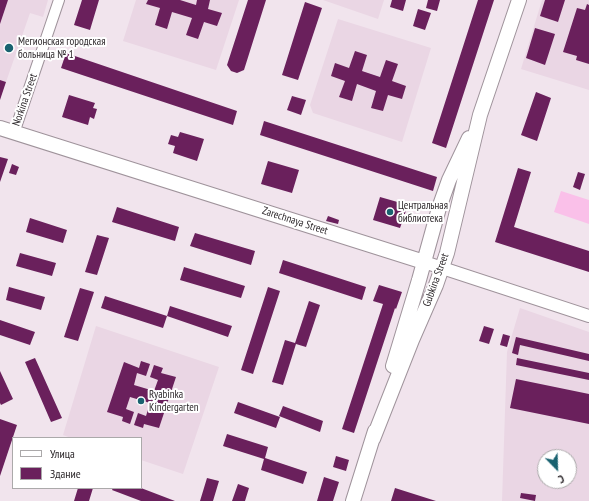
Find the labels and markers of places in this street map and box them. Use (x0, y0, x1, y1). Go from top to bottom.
place label: Мегионская городская больница № 1 (18, 35, 105, 61)
marker: Мегионская городская больница № 1 (3, 42, 15, 54)
place label: Центральная библиотека (398, 199, 448, 225)
marker: Центральная библиотека (385, 207, 395, 217)
place label: Ryabinka Kindergarten (149, 388, 199, 414)
marker: Ryabinka Kindergarten (136, 396, 146, 406)

